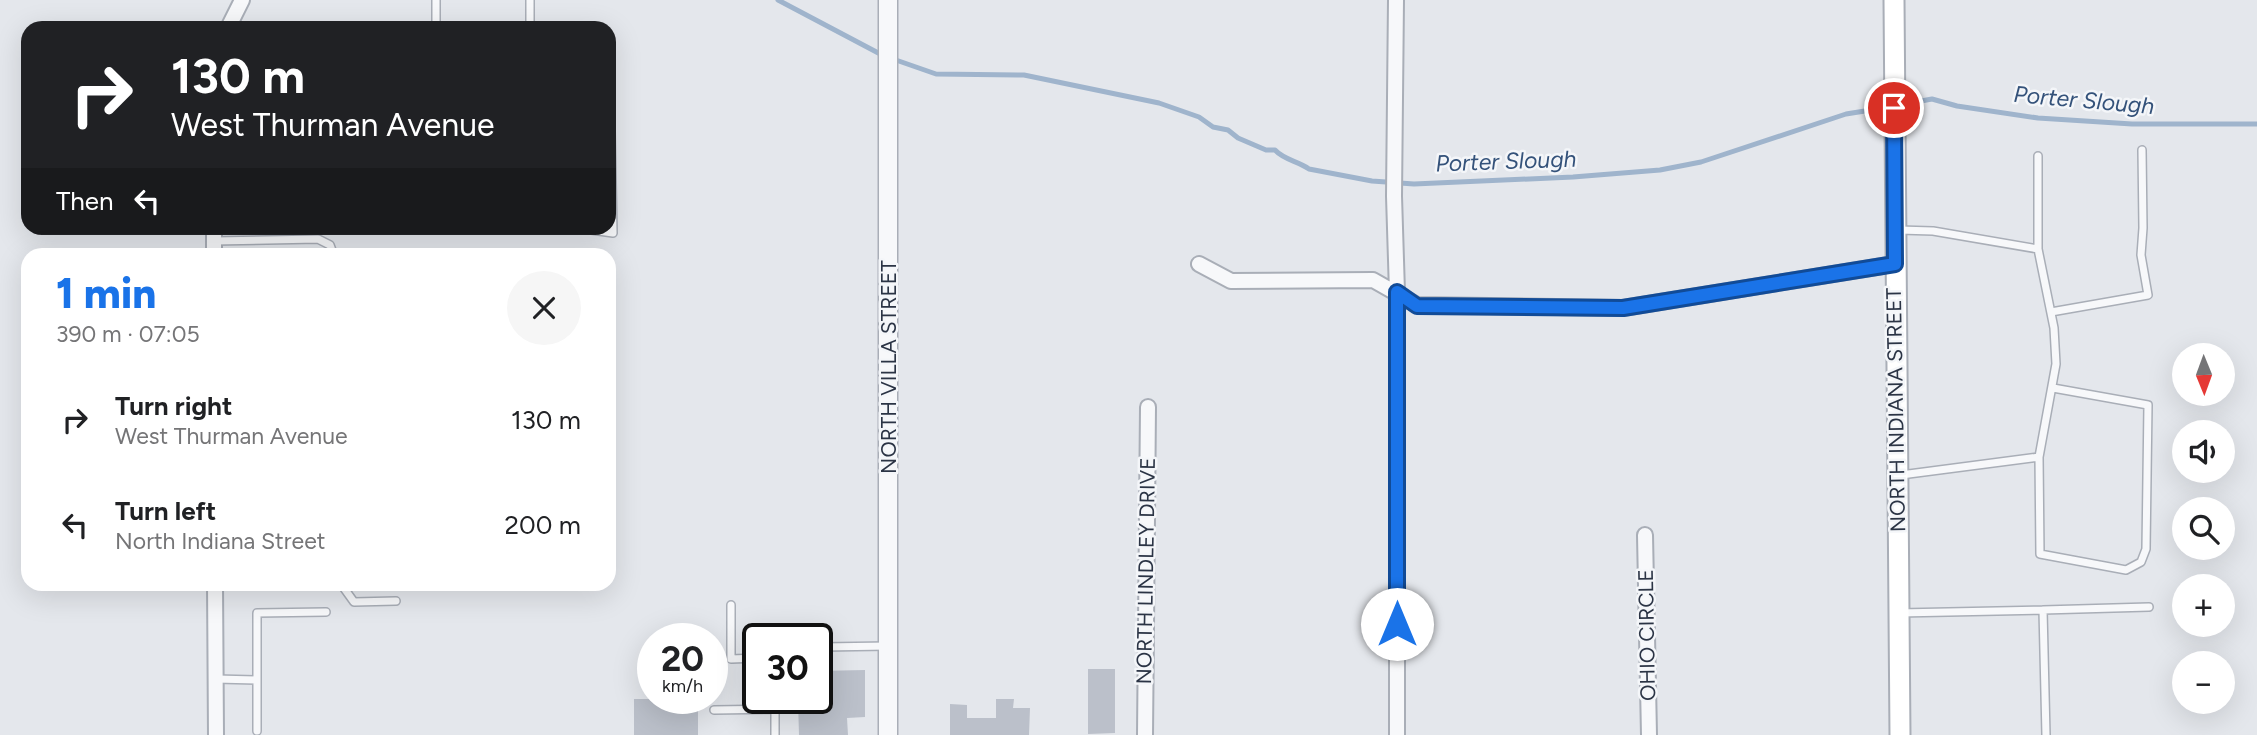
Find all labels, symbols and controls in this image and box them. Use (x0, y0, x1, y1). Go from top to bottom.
text: 130 m (171, 46, 305, 105)
icon: right (56, 49, 147, 140)
pin (1864, 78, 1924, 138)
water label: Porter Slough (2013, 80, 2156, 120)
icon: arrive (1875, 89, 1913, 127)
text: West Thurman Avenue (171, 106, 495, 144)
water label: Porter Slough (1435, 145, 1577, 177)
icon: left (128, 182, 166, 220)
text: Then (56, 185, 114, 217)
street label: NORTH VILLA STREET (876, 260, 901, 474)
text: 1 min (56, 268, 156, 319)
button: close (507, 271, 581, 345)
street label: NORTH INDIANA STREET (1881, 287, 1910, 532)
text: 390 m · 07:05 (56, 320, 200, 348)
north arrow (2172, 343, 2235, 406)
map controls (2172, 343, 2235, 714)
text: Turn right (115, 390, 232, 422)
icon: right (56, 401, 94, 439)
text: 130 m (511, 404, 581, 436)
button: sound (2172, 420, 2235, 483)
text: West Thurman Avenue (115, 422, 348, 450)
street label: NORTH LINDLEY DRIVE (1131, 457, 1160, 685)
text: Turn left (115, 495, 216, 527)
button: search (2172, 497, 2235, 560)
icon: left (56, 506, 94, 544)
text: 200 m (505, 509, 581, 541)
text: North Indiana Street (115, 527, 325, 555)
street label: OHIO CIRCLE (1633, 569, 1660, 701)
button: + (2172, 574, 2235, 637)
position arrow (1360, 587, 1434, 661)
speed limit sign: 30 (742, 623, 833, 714)
text: 20 (661, 638, 704, 680)
button: − (2172, 651, 2235, 714)
text: km/h (662, 675, 703, 697)

